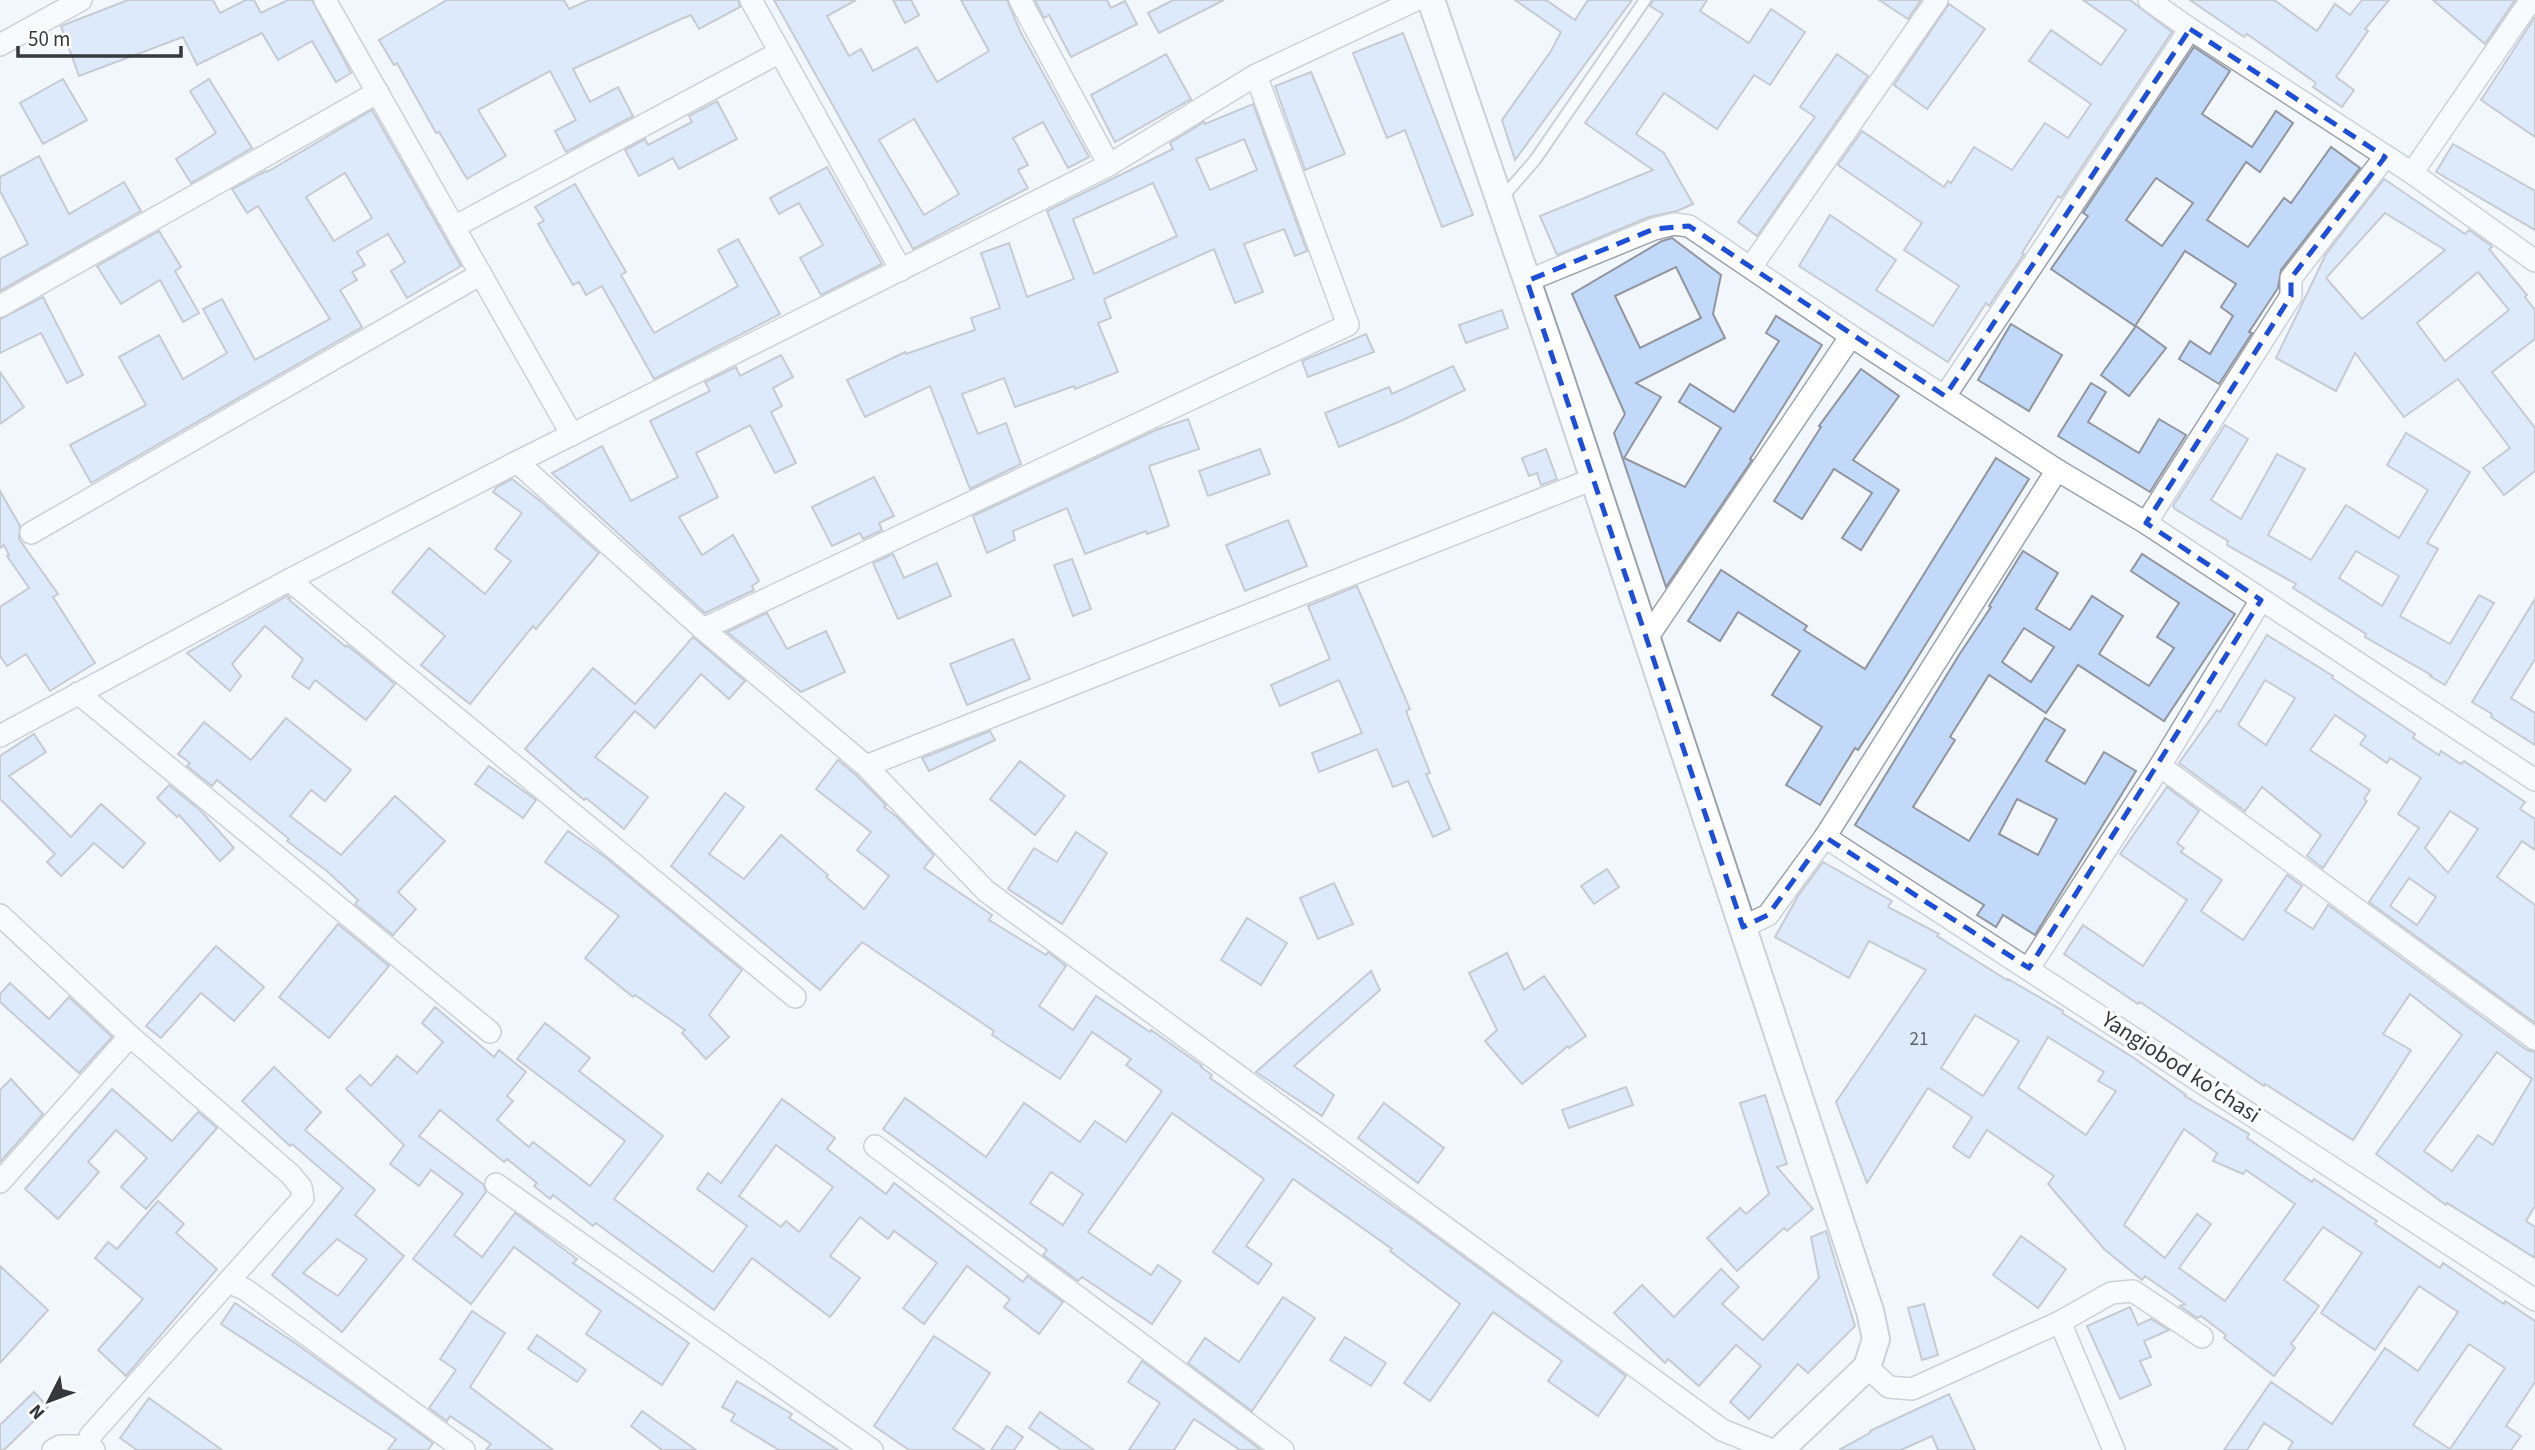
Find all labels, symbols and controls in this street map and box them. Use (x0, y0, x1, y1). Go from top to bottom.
scale bar (18, 14, 180, 58)
text: 50 m (28, 24, 70, 54)
street label: Yangiobod ko'chasi (2094, 1003, 2267, 1131)
house number: 21 (1910, 1026, 1928, 1053)
north arrow (14, 1366, 84, 1436)
text: N (23, 1398, 52, 1425)

